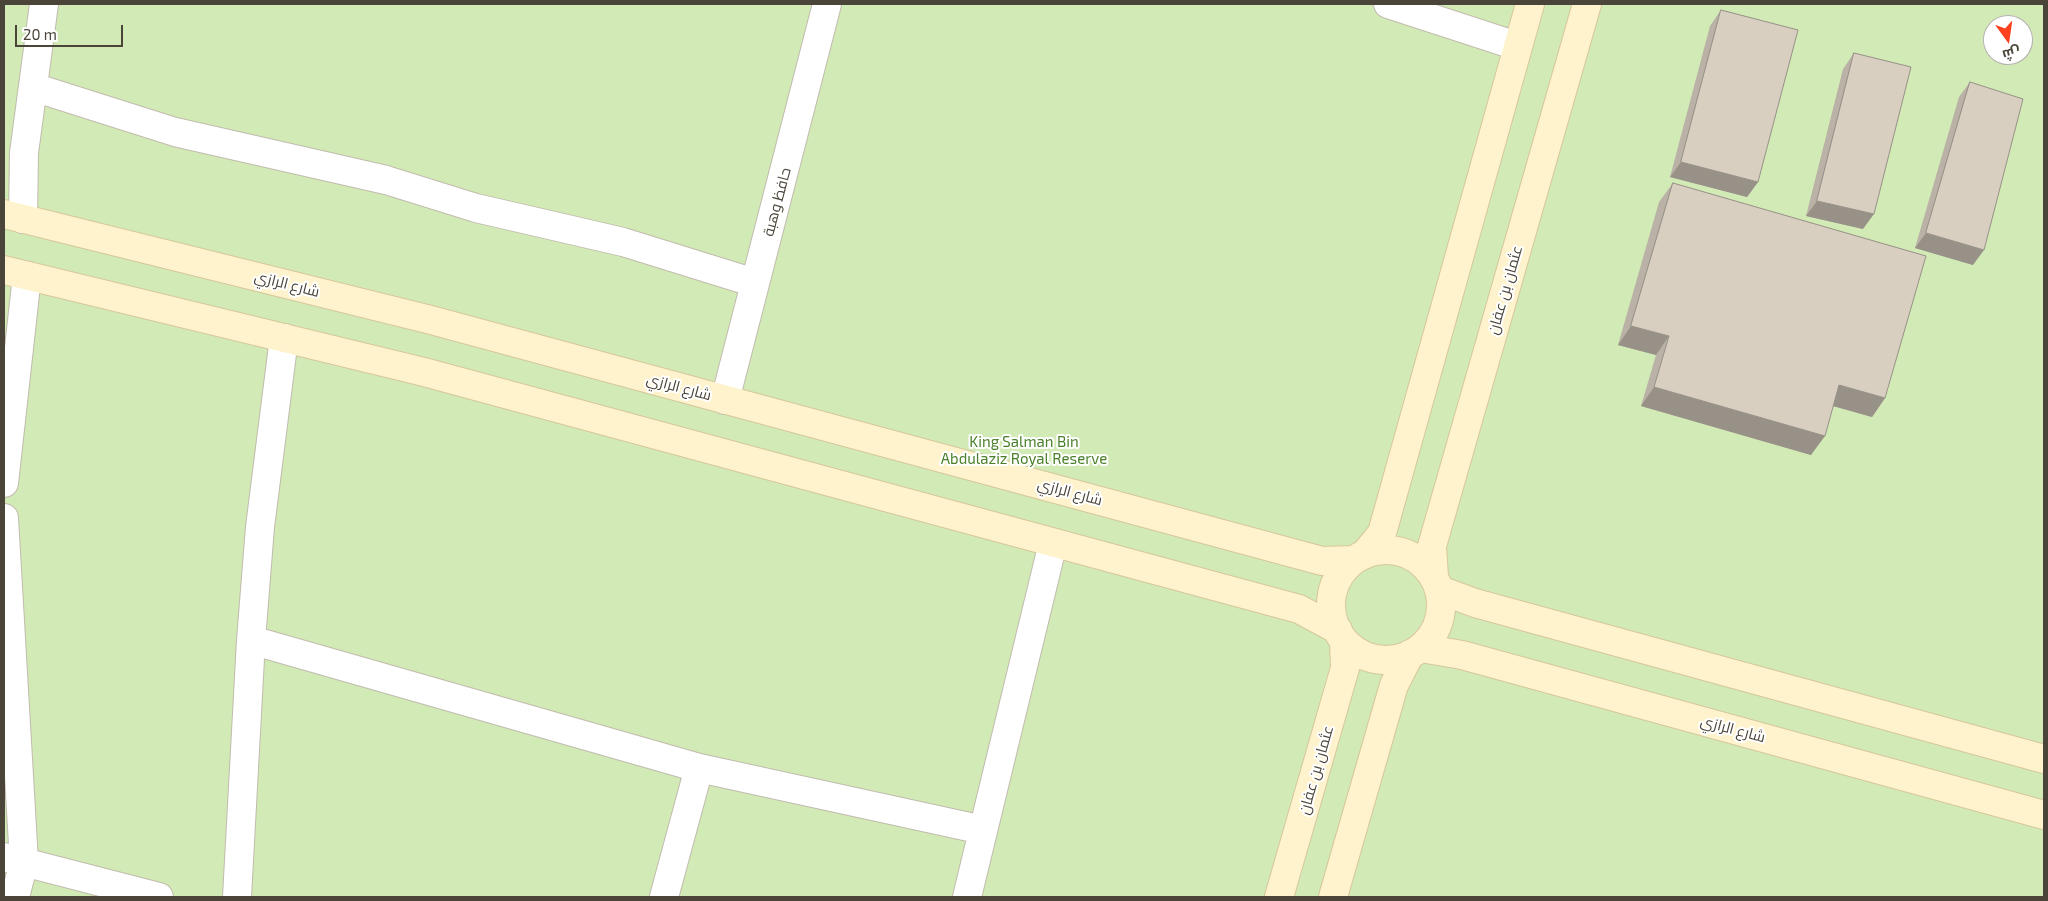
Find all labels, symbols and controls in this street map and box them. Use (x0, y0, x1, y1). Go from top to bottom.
scale bar (18, 15, 125, 47)
north arrow (1983, 15, 2033, 65)
text: 20 m (23, 25, 57, 43)
text: ش (2001, 44, 2022, 64)
street label: حافظ وهبة (759, 166, 795, 238)
street label: عثمان بن عفان (1484, 243, 1526, 337)
street label: شارع الرازي (253, 267, 321, 301)
street label: شارع الرازي (645, 370, 713, 404)
park label: King Salman Bin Abdulaziz Royal Reserve (941, 433, 1107, 468)
street label: شارع الرازي (1036, 475, 1104, 509)
street label: شارع الرازي (1699, 712, 1767, 746)
street label: عثمان بن عفان (1295, 723, 1337, 817)

